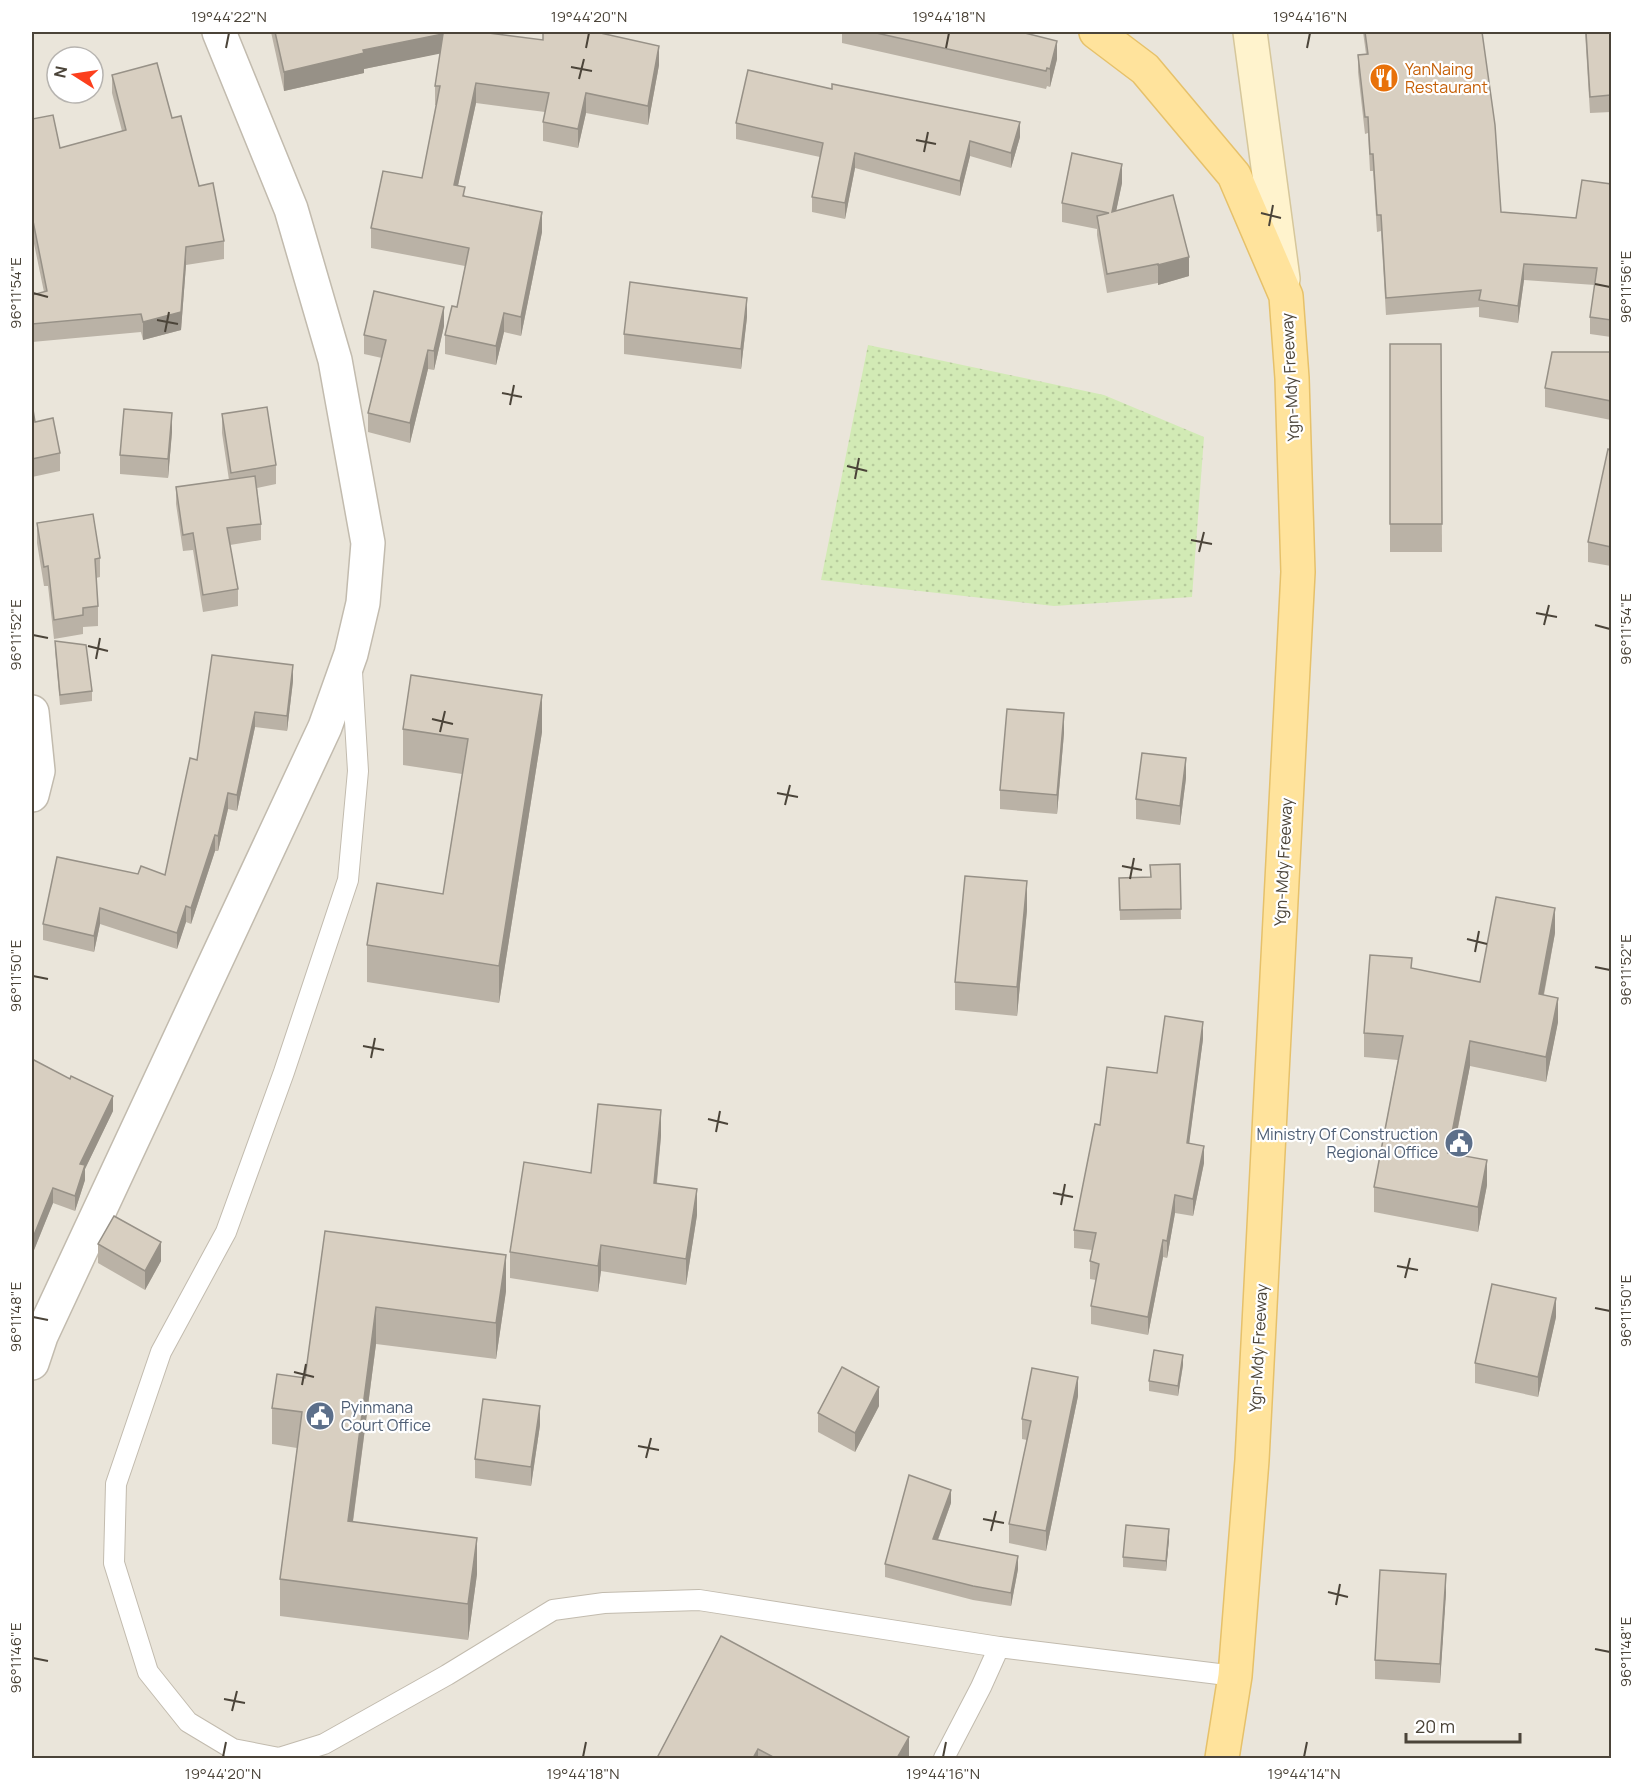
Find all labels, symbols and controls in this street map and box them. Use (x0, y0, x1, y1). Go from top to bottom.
text: 19°44'22"N (191, 6, 267, 27)
text: 19°44'20"N (551, 6, 627, 27)
text: 19°44'18"N (912, 6, 986, 27)
text: 19°44'16"N (1273, 6, 1347, 27)
north arrow (45, 45, 105, 105)
place label: YanNaing Restaurant (1405, 58, 1488, 98)
restaurant icon: YanNaing Restaurant (1368, 62, 1400, 94)
text: N (48, 64, 72, 80)
text: 96°11'56"E (1615, 251, 1636, 323)
text: 96°11'54"E (5, 257, 26, 329)
street label: Ygn-Mdy Freeway (1276, 312, 1304, 442)
text: 96°11'54"E (1615, 593, 1636, 665)
text: 96°11'52"E (5, 599, 26, 671)
street label: Ygn-Mdy Freeway (1269, 797, 1297, 927)
text: 96°11'52"E (1615, 934, 1636, 1006)
text: 96°11'50"E (5, 940, 26, 1012)
place label: Ministry Of Construction Regional Office (1257, 1123, 1438, 1163)
public building icon: Ministry Of Construction Regional Office (1443, 1127, 1475, 1159)
text: 96°11'50"E (1615, 1275, 1636, 1347)
text: 96°11'48"E (5, 1282, 26, 1352)
street label: Ygn-Mdy Freeway (1244, 1283, 1272, 1413)
place label: Pyinmana Court Office (341, 1396, 431, 1436)
public building icon: Pyinmana Court Office (304, 1400, 336, 1432)
text: 96°11'48"E (1615, 1617, 1636, 1687)
text: 96°11'46"E (5, 1622, 26, 1694)
scale bar (1406, 1706, 1520, 1744)
text: 20 m (1415, 1714, 1455, 1738)
text: 19°44'20"N (185, 1763, 261, 1784)
text: 19°44'18"N (546, 1763, 620, 1784)
text: 19°44'16"N (906, 1763, 980, 1784)
text: 19°44'14"N (1268, 1763, 1340, 1784)

